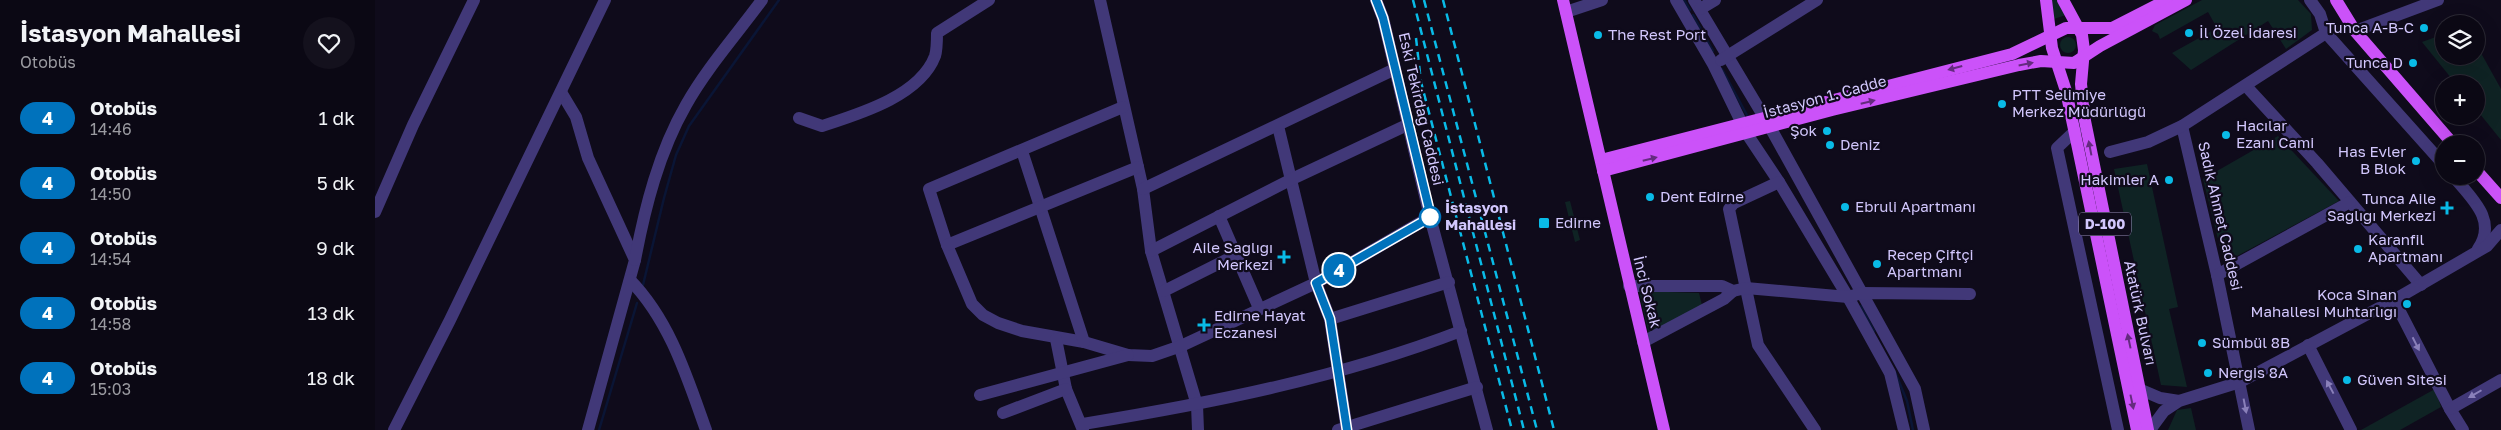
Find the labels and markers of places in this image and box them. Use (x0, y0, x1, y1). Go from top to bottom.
place label: Tunca A-B-C (2326, 18, 2414, 36)
marker: Tunca A-B-C (2418, 22, 2430, 34)
place label: İl Özel İdaresi (2199, 23, 2297, 41)
place label: The Rest Port (1608, 25, 1706, 43)
marker: İl Özel İdaresi (2183, 27, 2195, 39)
marker: The Rest Port (1592, 29, 1604, 41)
place label: Tunca D (2346, 53, 2403, 71)
marker: Tunca D (2407, 57, 2419, 69)
place label: PTT Selimiye Merkez Müdürlüğü (2012, 85, 2146, 120)
marker: PTT Selimiye Merkez Müdürlüğü (1996, 98, 2008, 110)
place label: Hacılar Ezanı Cami (2236, 116, 2314, 151)
place label: Şok (1790, 121, 1818, 139)
marker: Şok (1821, 125, 1833, 137)
marker: Hacılar Ezanı Cami (2220, 129, 2232, 141)
place label: Deniz (1840, 135, 1880, 153)
marker: Deniz (1824, 139, 1836, 151)
place label: Has Evler B Blok (2338, 142, 2407, 177)
marker: Has Evler B Blok (2410, 155, 2422, 167)
place label: Hakimler A (2080, 170, 2159, 188)
marker: Hakimler A (2163, 174, 2175, 186)
place label: Dent Edirne (1660, 187, 1744, 205)
place label: Tunca Aile Sağlığı Merkezi (2327, 189, 2436, 224)
marker: Dent Edirne (1644, 191, 1656, 203)
place label: Ebruli Apartmanı (1855, 197, 1976, 215)
place label: İstasyon Mahallesi (1445, 198, 1516, 233)
marker: Ebruli Apartmanı (1839, 201, 1851, 213)
marker: Tunca Aile Sağlığı Merkezi (2440, 201, 2454, 215)
marker: İstasyon Mahallesi (1419, 206, 1441, 228)
place label: Edirne (1555, 213, 1601, 231)
marker: Edirne (1537, 216, 1551, 230)
place label: Karanfil Apartmanı (2368, 230, 2443, 265)
place label: Aile Sağlığı Merkezi (1192, 238, 1273, 273)
marker: Karanfil Apartmanı (2352, 243, 2364, 255)
place label: Recep Çiftçi Apartmanı (1887, 245, 1974, 280)
marker: Aile Sağlığı Merkezi (1277, 250, 1291, 264)
marker: Recep Çiftçi Apartmanı (1871, 258, 1883, 270)
place label: Koca Sinan Mahallesi Muhtarlığı (2251, 285, 2397, 320)
marker: Koca Sinan Mahallesi Muhtarlığı (2401, 298, 2413, 310)
place label: Edirne Hayat Eczanesi (1214, 306, 1306, 341)
marker: Edirne Hayat Eczanesi (1198, 319, 1210, 331)
place label: Sümbül 8B (2212, 333, 2290, 351)
marker: Sümbül 8B (2196, 337, 2208, 349)
place label: Nergis 8A (2218, 363, 2288, 381)
marker: Nergis 8A (2202, 367, 2214, 379)
place label: Güven Sitesi (2357, 370, 2447, 388)
marker: Güven Sitesi (2341, 374, 2353, 386)

